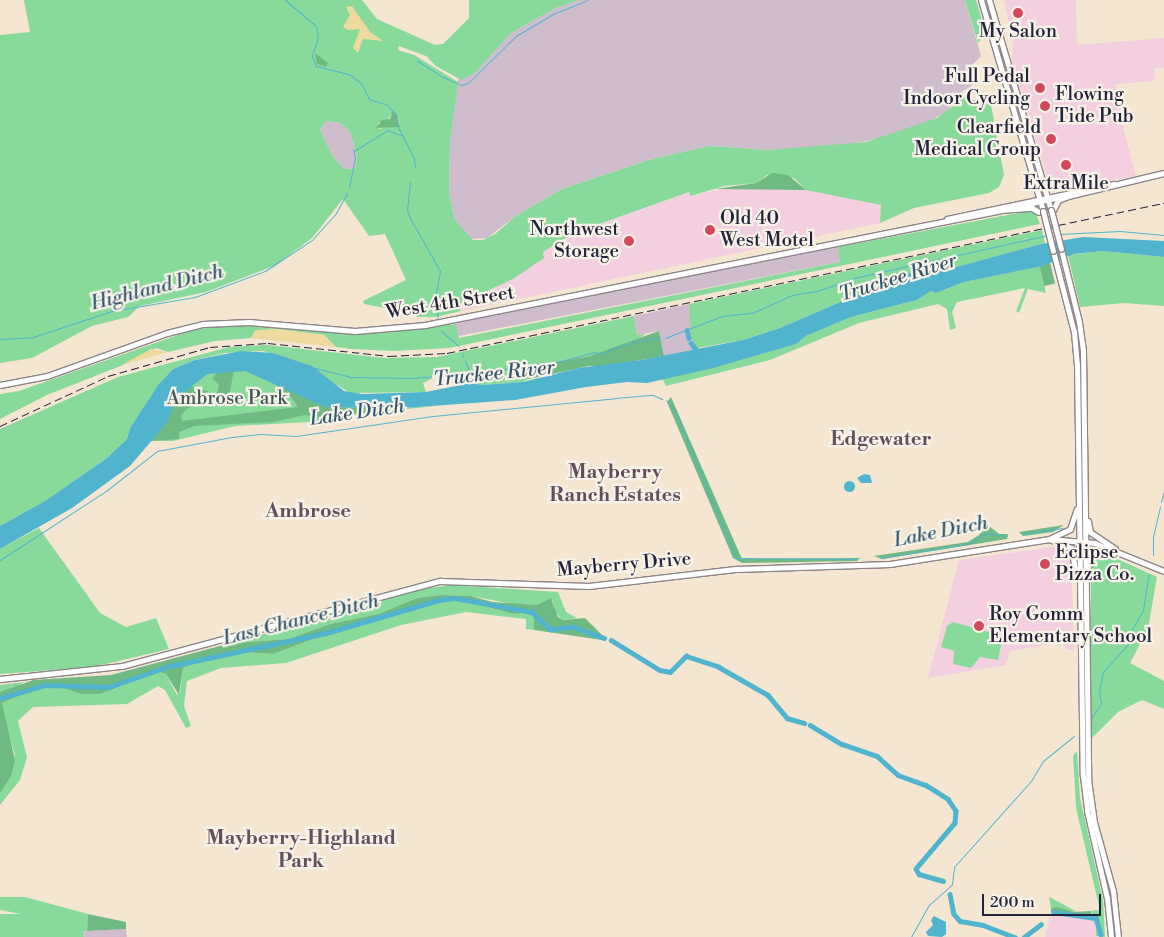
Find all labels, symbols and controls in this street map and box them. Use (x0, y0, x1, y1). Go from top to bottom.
marker: My Salon (1012, 7, 1024, 19)
place label: My Salon (979, 21, 1057, 43)
place label: Full Pedal Indoor Cycling (903, 66, 1030, 110)
marker: Full Pedal Indoor Cycling (1034, 82, 1046, 94)
place label: Flowing Tide Pub (1055, 84, 1134, 128)
marker: Flowing Tide Pub (1039, 100, 1051, 112)
place label: Clearfield Medical Group (914, 117, 1041, 161)
marker: Clearfield Medical Group (1045, 133, 1057, 145)
marker: ExtraMile (1060, 159, 1072, 171)
place label: ExtraMile (1023, 173, 1109, 195)
place label: Old 40 West Motel (720, 208, 814, 252)
place label: Northwest Storage (530, 219, 619, 263)
marker: Old 40 West Motel (704, 224, 716, 236)
marker: Northwest Storage (623, 235, 635, 247)
water label: Truckee River (836, 249, 960, 307)
water label: Highland Ditch (88, 260, 226, 316)
street label: West 4th Street (384, 282, 516, 324)
water label: Truckee River (432, 356, 556, 392)
park label: Ambrose Park (167, 388, 287, 410)
water label: Lake Ditch (308, 394, 406, 432)
district label: Edgewater (830, 427, 932, 451)
district label: Mayberry Ranch Estates (549, 460, 681, 507)
district label: Ambrose (265, 499, 351, 523)
water label: Lake Ditch (892, 511, 990, 553)
place label: Eclipse Pizza Co. (1055, 542, 1134, 586)
street label: Mayberry Drive (556, 548, 692, 582)
marker: Eclipse Pizza Co. (1039, 558, 1051, 570)
water label: Last Chance Ditch (221, 589, 381, 651)
place label: Roy Gomm Elementary School (989, 604, 1152, 648)
marker: Roy Gomm Elementary School (973, 620, 985, 632)
district label: Mayberry-Highland Park (206, 827, 396, 874)
scale bar (984, 884, 1103, 916)
text: 200 m (990, 893, 1035, 912)

